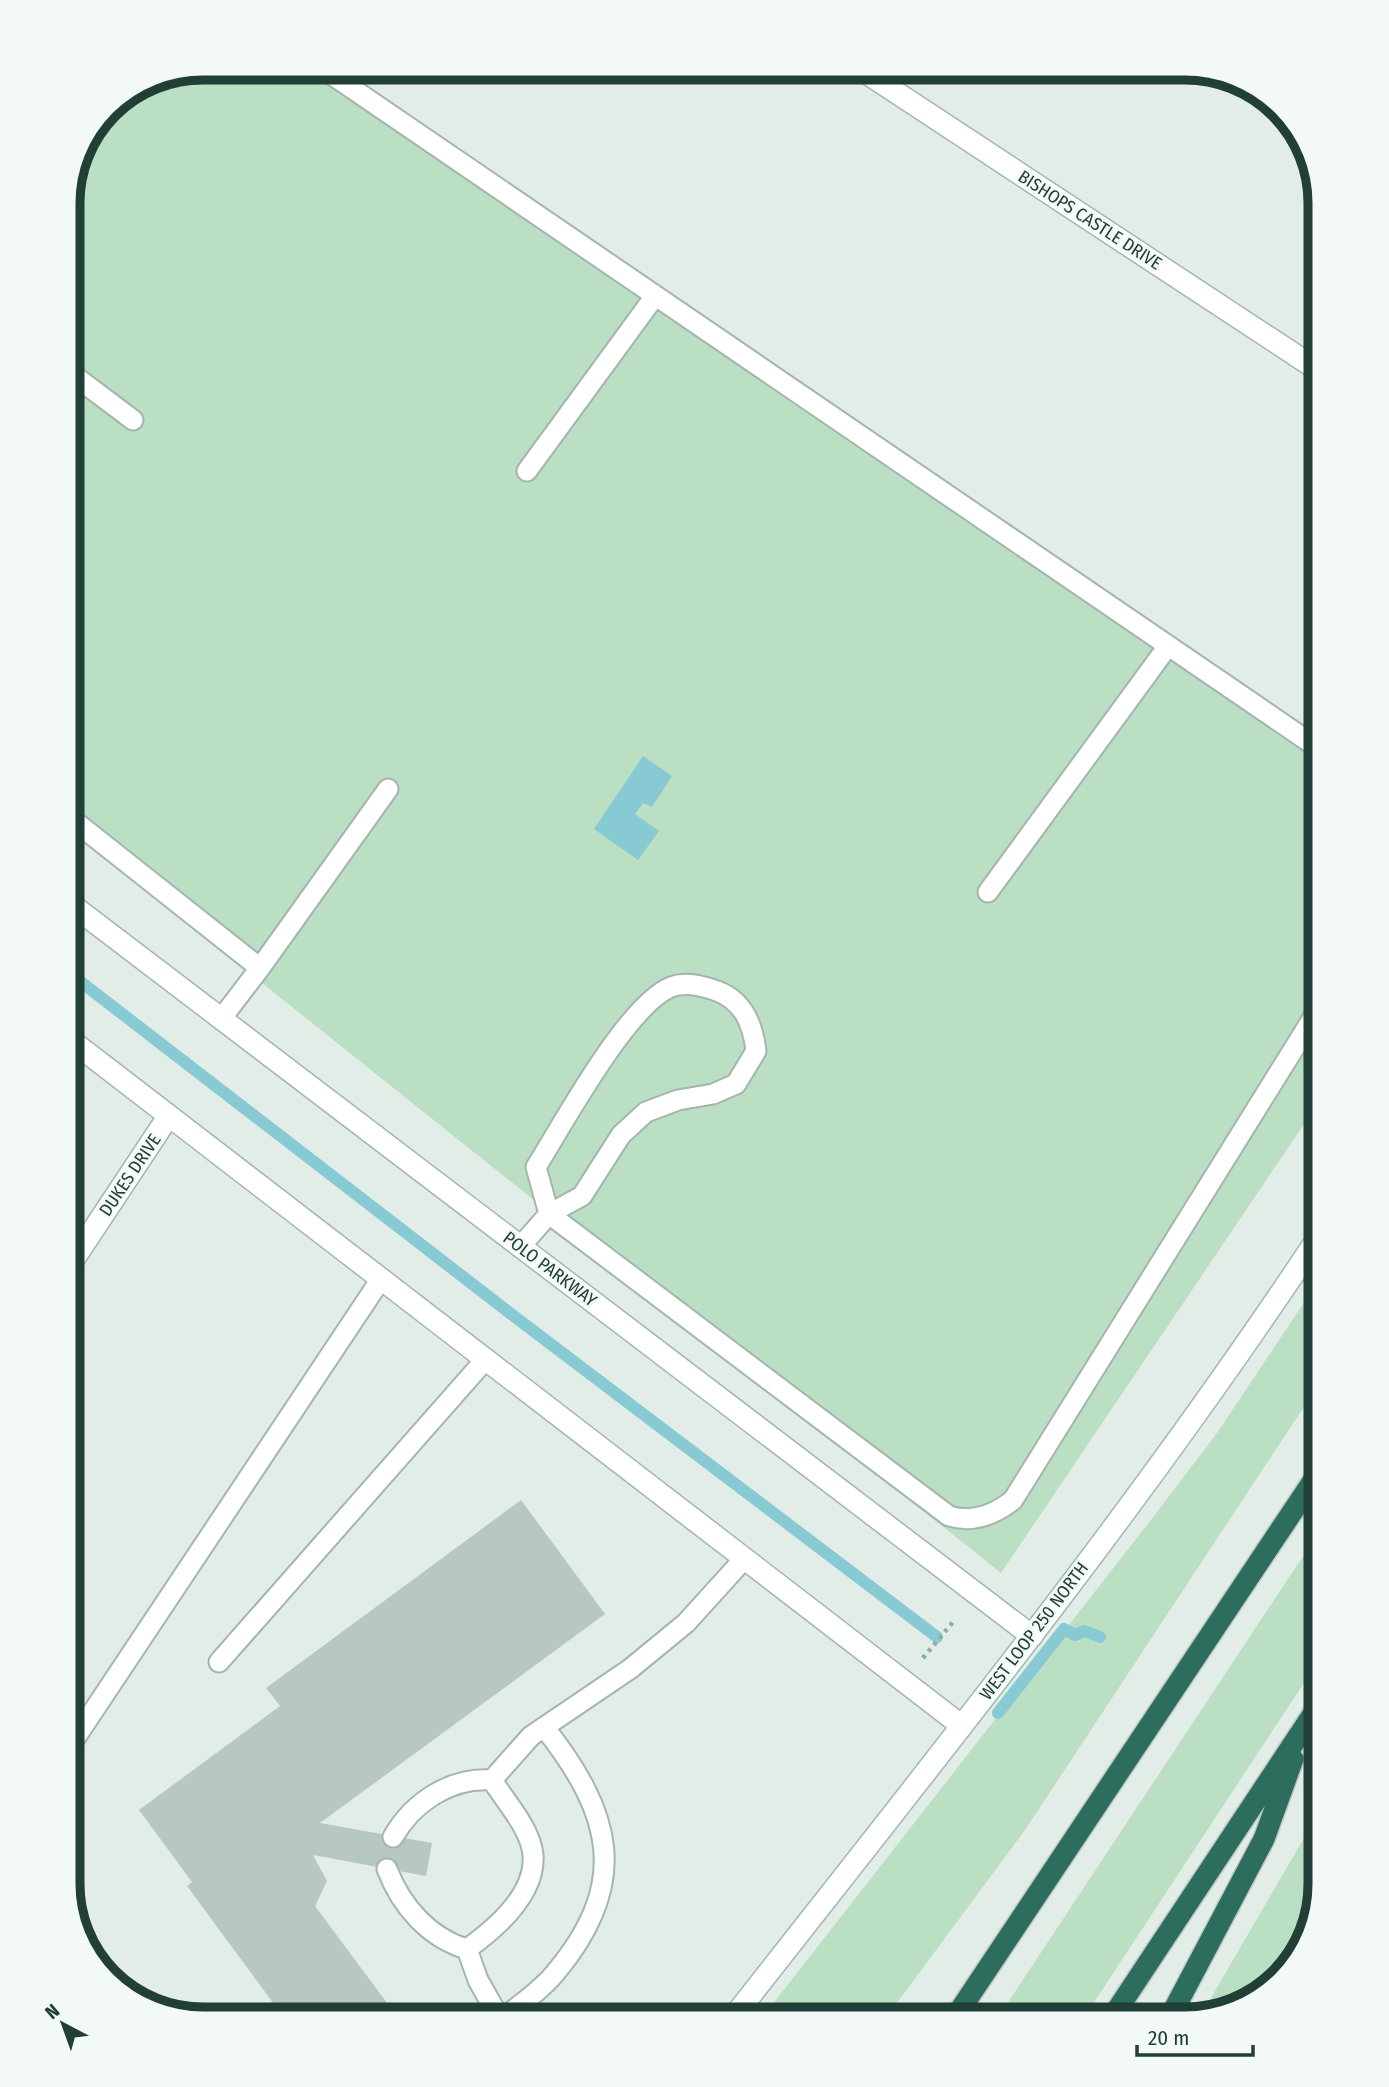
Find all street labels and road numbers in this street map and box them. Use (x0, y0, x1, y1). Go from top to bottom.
street label: BISHOPS CASTLE DRIVE (1014, 165, 1166, 275)
street label: DUKES DRIVE (94, 1130, 166, 1220)
street label: POLO PARKWAY (499, 1227, 601, 1311)
street label: WEST LOOP 250 NORTH (975, 1558, 1093, 1704)

